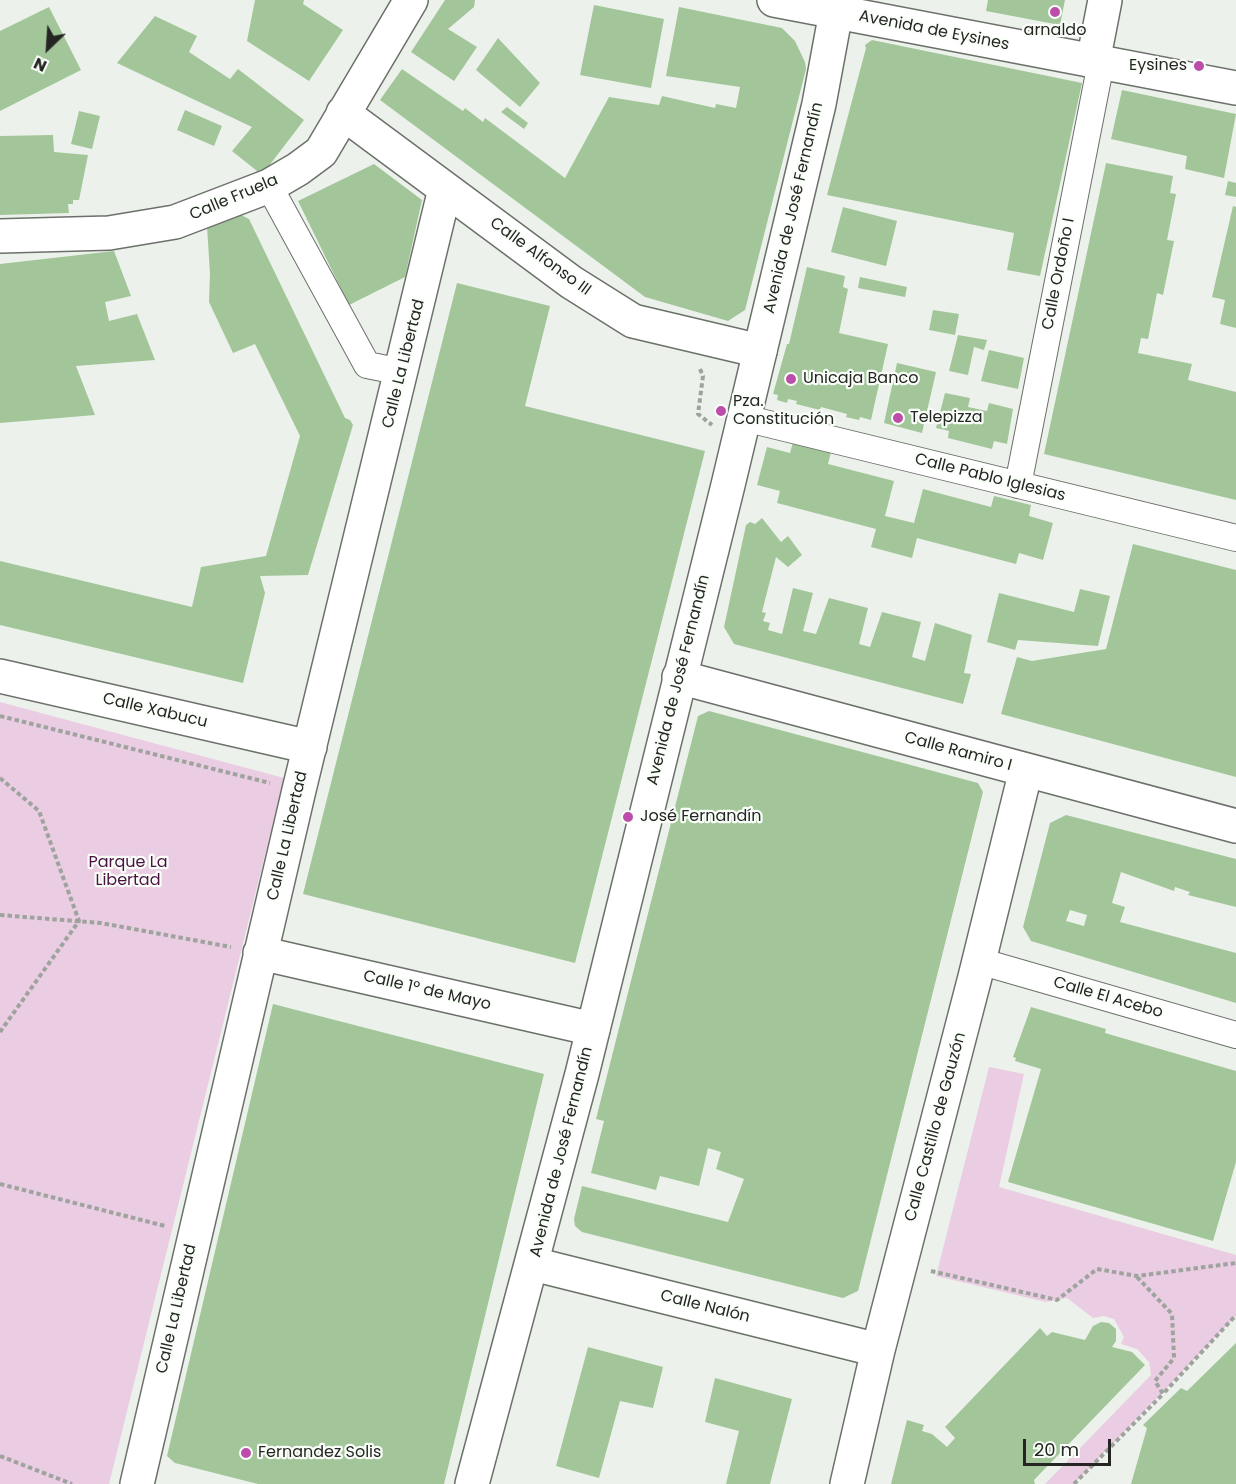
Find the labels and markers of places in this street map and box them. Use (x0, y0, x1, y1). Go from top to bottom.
marker: arnaldo (1048, 5, 1062, 19)
place label: arnaldo (1024, 21, 1086, 41)
place label: Eysines (1129, 56, 1187, 76)
marker: Eysines (1192, 59, 1206, 73)
place label: Unicaja Banco (803, 369, 918, 389)
marker: Unicaja Banco (784, 372, 798, 386)
place label: Pza. Constitución (733, 392, 834, 430)
marker: Pza. Constitución (714, 404, 728, 418)
place label: Telepizza (910, 408, 983, 428)
marker: Telepizza (891, 411, 905, 425)
place label: José Fernandín (640, 807, 762, 827)
marker: José Fernandín (621, 810, 635, 824)
place label: Fernandez Solis (258, 1443, 381, 1463)
marker: Fernandez Solis (239, 1446, 253, 1460)

